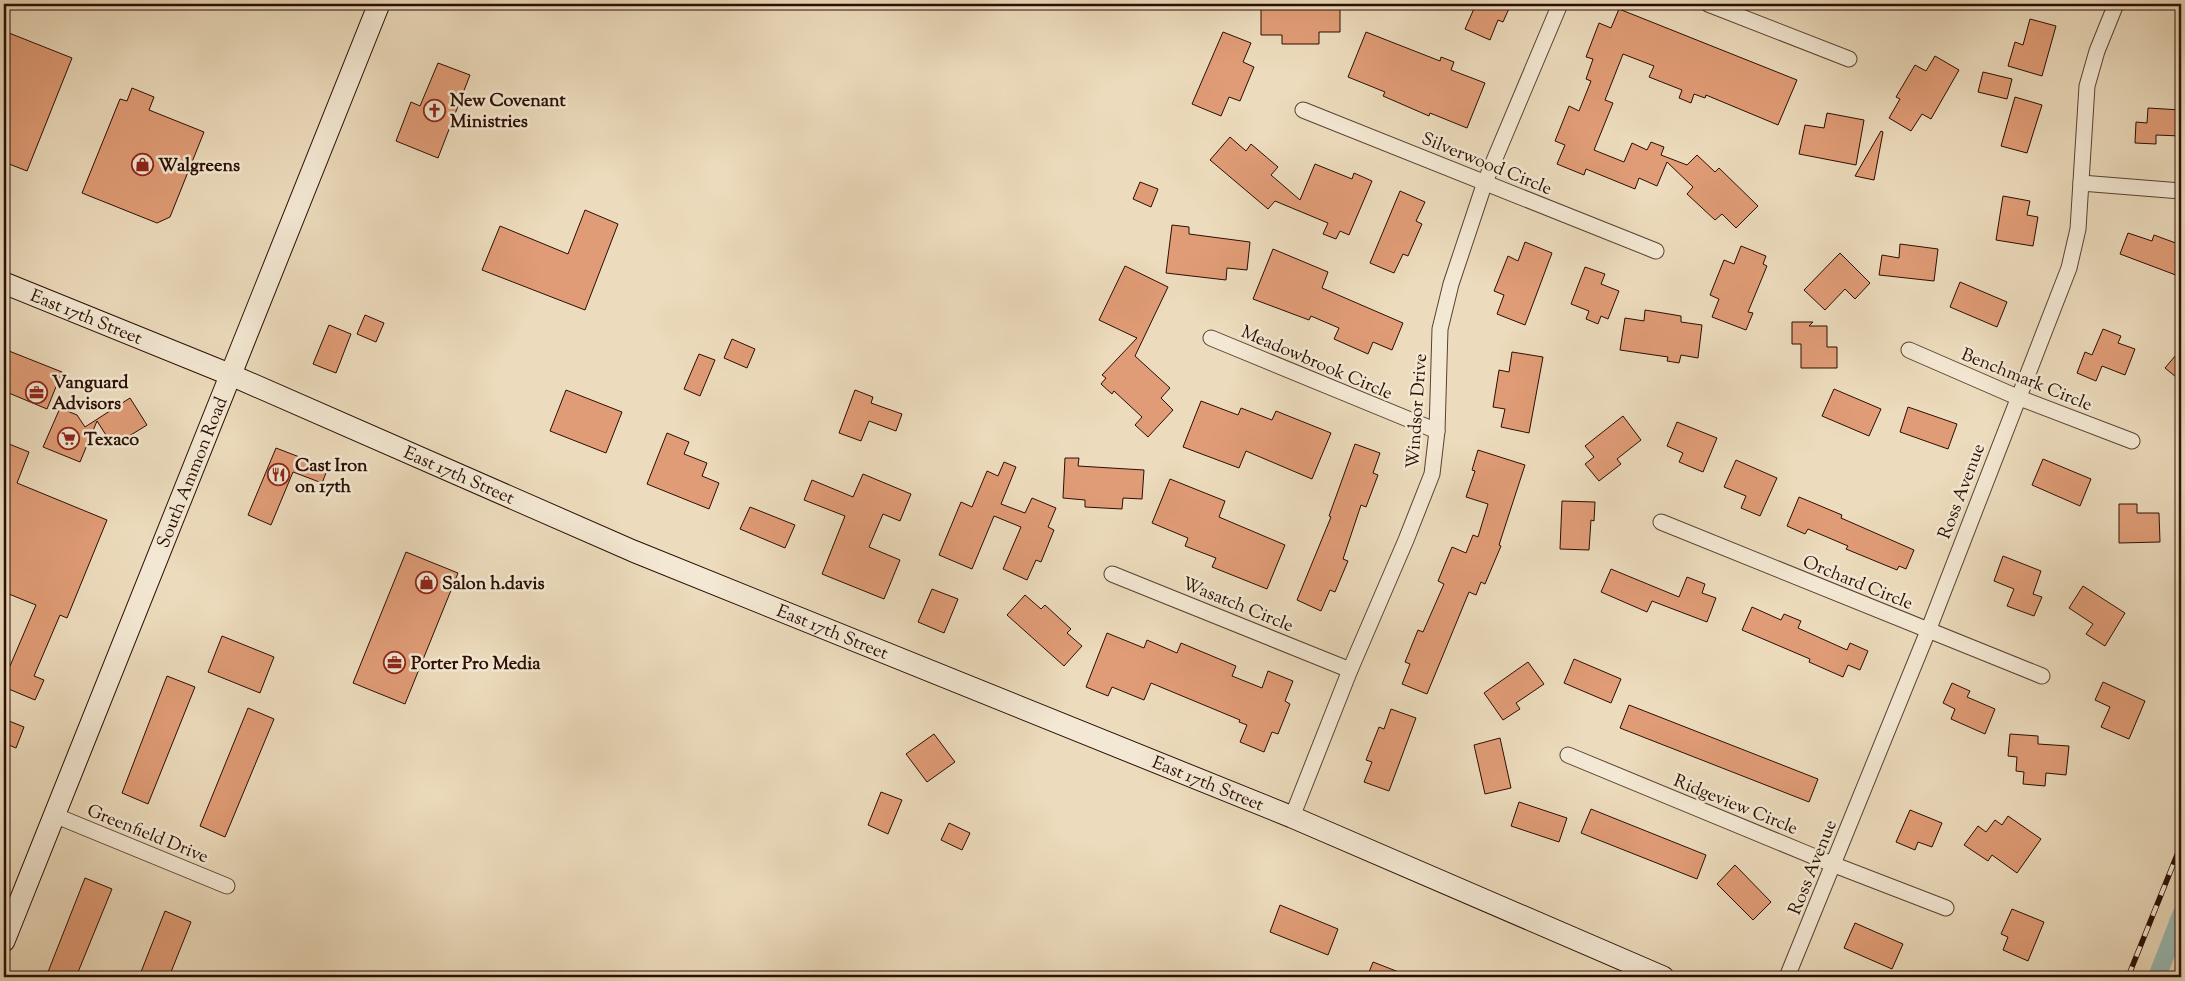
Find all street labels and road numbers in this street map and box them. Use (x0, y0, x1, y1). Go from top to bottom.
street label: Silverwood Circle (1417, 127, 1555, 203)
street label: East 17th Street (26, 284, 146, 353)
street label: Meadowbrook Circle (1236, 320, 1396, 408)
street label: Benchmark Circle (1957, 343, 2096, 419)
street label: Windsor Drive (1401, 353, 1435, 470)
street label: South Ammon Road (152, 394, 235, 552)
street label: Ross Avenue (1933, 440, 1993, 543)
street label: East 17th Street (399, 441, 518, 512)
street label: Orchard Circle (1798, 550, 1916, 618)
street label: Wasatch Circle (1178, 572, 1297, 640)
street label: East 17th Street (772, 599, 892, 668)
street label: East 17th Street (1148, 751, 1267, 819)
street label: Ridgeview Circle (1669, 769, 1801, 843)
street label: Greenfield Drive (83, 799, 212, 871)
street label: Ross Avenue (1783, 816, 1845, 919)

